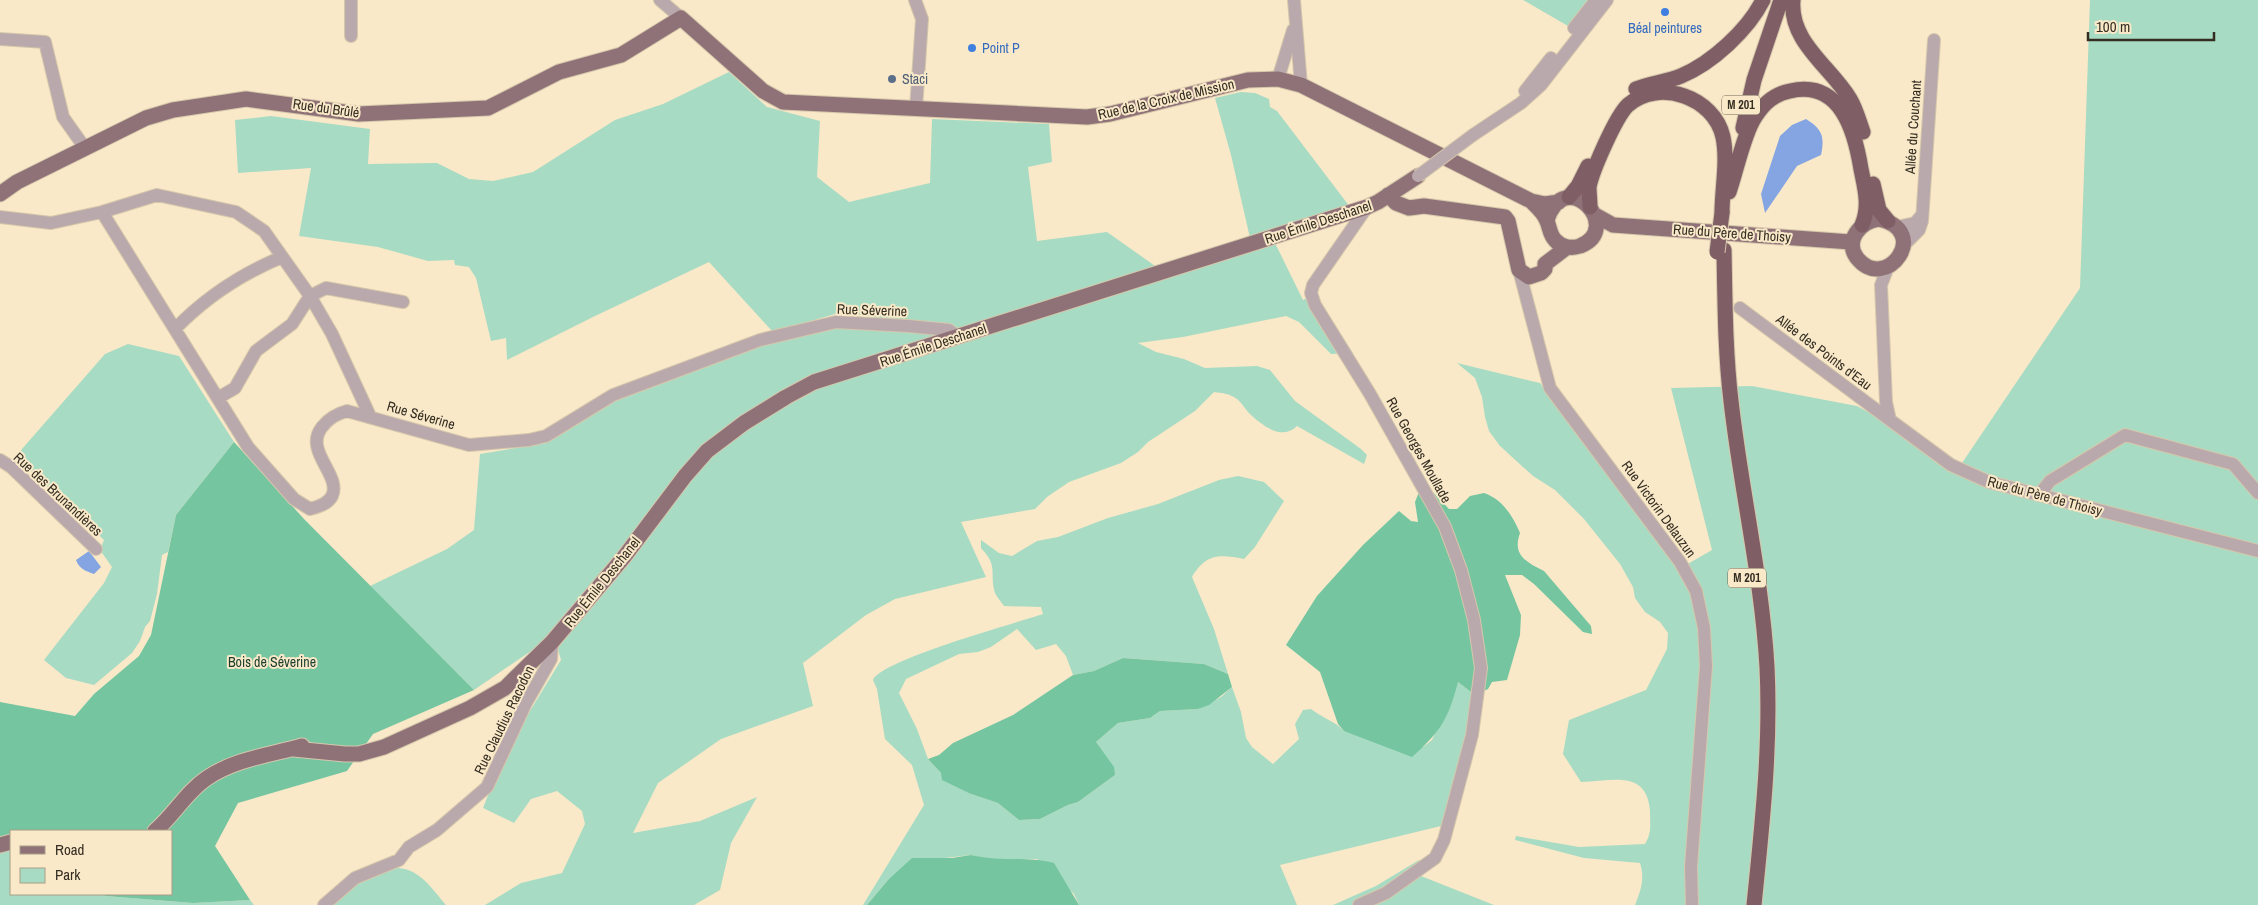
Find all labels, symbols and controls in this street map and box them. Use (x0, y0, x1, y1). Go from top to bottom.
marker: Béal peintures (1659, 6, 1671, 18)
scale bar (2088, 10, 2214, 42)
text: 100 m (2096, 16, 2130, 37)
place label: Béal peintures (1628, 19, 1702, 37)
place label: Point P (982, 39, 1020, 57)
marker: Point P (966, 42, 978, 54)
place label: Staci (902, 70, 928, 88)
marker: Staci (886, 73, 898, 85)
street label: Rue de la Croix de Mission (1096, 75, 1236, 123)
street label: Allée du Couchant (1901, 80, 1925, 175)
street label: Rue du Brûlé (292, 94, 360, 122)
road number: M 201 (1722, 96, 1760, 114)
street label: Rue Émile Deschanel (1262, 196, 1374, 248)
street label: Rue du Père de Thoisy (1673, 220, 1792, 246)
street label: Rue Séverine (837, 300, 907, 320)
street label: Allée des Points d'Eau (1772, 310, 1875, 394)
street label: Rue Émile Deschanel (877, 319, 989, 371)
street label: Rue Georges Moullade (1383, 394, 1455, 506)
street label: Rue Séverine (385, 397, 457, 433)
street label: Rue des Brunandières (10, 448, 106, 540)
street label: Rue Victorin Delauzun (1618, 457, 1700, 561)
street label: Rue du Père de Thoisy (1986, 472, 2105, 520)
street label: Rue Émile Deschanel (560, 533, 644, 631)
road number: M 201 (1728, 568, 1766, 588)
park label: Bois de Séverine (228, 653, 316, 671)
street label: Rue Claudius Racodon (470, 663, 538, 777)
legend (10, 830, 172, 895)
text: Road (55, 839, 84, 860)
text: Park (55, 864, 81, 885)

